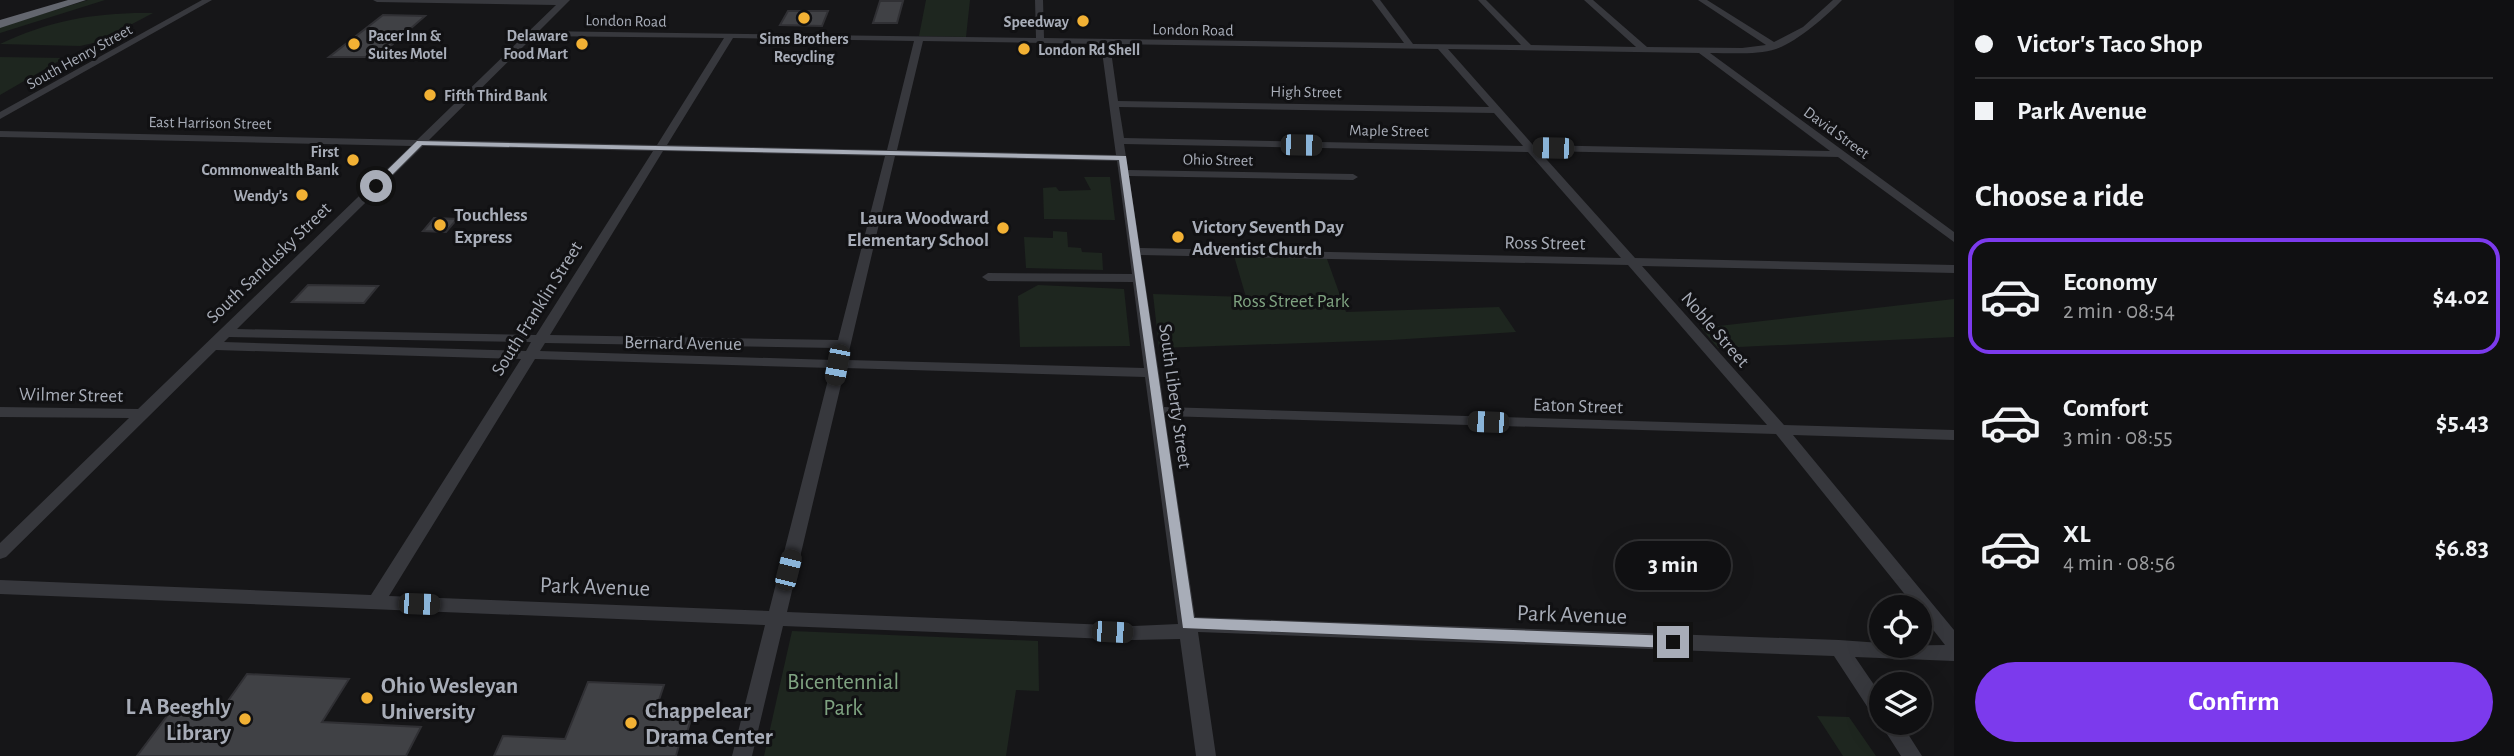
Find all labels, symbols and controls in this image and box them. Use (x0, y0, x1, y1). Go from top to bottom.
marker: Sims Brothers Recycling (796, 10, 812, 26)
street label: London Road (585, 12, 667, 30)
marker: Speedway (1075, 13, 1091, 29)
place label: Speedway (1004, 14, 1070, 31)
street label: South Henry Street (24, 21, 135, 93)
street label: London Road (1152, 21, 1234, 39)
place label: Pacer Inn & Suites Motel (368, 28, 447, 62)
place label: Delaware Food Mart (503, 28, 569, 62)
place label: Sims Brothers Recycling (759, 31, 849, 66)
text: Victor's Taco Shop (2017, 31, 2203, 57)
marker: Pacer Inn & Suites Motel (346, 36, 362, 52)
marker: Delaware Food Mart (574, 36, 590, 52)
marker: London Rd Shell (1016, 41, 1032, 57)
place label: London Rd Shell (1038, 42, 1140, 58)
street label: High Street (1270, 83, 1342, 101)
marker: Fifth Third Bank (422, 87, 438, 103)
place label: Fifth Third Bank (444, 88, 548, 104)
text: Park Avenue (2017, 98, 2147, 124)
street label: David Street (1801, 104, 1872, 162)
street label: East Harrison Street (149, 114, 271, 132)
street label: Maple Street (1349, 122, 1429, 140)
car (1280, 134, 1323, 156)
car (1532, 137, 1575, 159)
place label: First Commonwealth Bank (201, 144, 340, 178)
street label: Ohio Street (1183, 151, 1253, 169)
marker: First Commonwealth Bank (345, 152, 361, 168)
route start (360, 170, 392, 202)
text: Choose a ride (1975, 180, 2144, 212)
marker: Wendy's (294, 187, 310, 203)
place label: Wendy's (233, 188, 288, 205)
street label: South Sandusky Street (203, 199, 335, 327)
place label: Touchless Express (454, 206, 528, 247)
place label: Laura Woodward Elementary School (847, 209, 989, 250)
marker: Touchless Express (432, 217, 448, 233)
place label: Victory Seventh Day Adventist Church (1192, 218, 1344, 259)
marker: Laura Woodward Elementary School (995, 220, 1011, 236)
marker: Victory Seventh Day Adventist Church (1170, 229, 1186, 245)
street label: Ross Street (1504, 233, 1586, 254)
street label: South Franklin Street (488, 238, 586, 379)
icon: car (1979, 265, 2042, 328)
text: Economy (2063, 269, 2157, 295)
text: $4.02 (2432, 283, 2489, 309)
street label: Noble Street (1677, 289, 1753, 371)
park label: Ross Street Park (1232, 292, 1350, 311)
text: 2 min · 08:54 (2063, 300, 2175, 323)
street label: South Liberty Street (1155, 323, 1194, 470)
street label: Bernard Avenue (624, 333, 742, 354)
car (823, 342, 852, 388)
street label: Wilmer Street (19, 385, 123, 406)
icon: car (1979, 391, 2042, 454)
street label: Eaton Street (1533, 395, 1623, 418)
text: Comfort (2063, 395, 2148, 421)
text: $5.43 (2436, 409, 2489, 435)
car (1467, 411, 1510, 433)
text: 3 min · 08:55 (2063, 426, 2173, 449)
icon: car (1979, 517, 2042, 580)
text: XL (2063, 521, 2090, 547)
text: $6.83 (2435, 535, 2489, 561)
callout: 3 min (1615, 540, 1731, 590)
car (773, 547, 804, 593)
text: 4 min · 08:56 (2063, 552, 2175, 575)
text: 3 min (1648, 554, 1698, 577)
street label: Park Avenue (539, 574, 651, 601)
car (398, 593, 441, 615)
map controls (1869, 595, 1932, 735)
button: locate (1869, 595, 1932, 658)
street label: Park Avenue (1516, 602, 1628, 629)
car (1091, 620, 1134, 644)
route end (1657, 626, 1689, 658)
button: Confirm (1975, 662, 2493, 742)
park label: Bicentennial Park (787, 671, 899, 720)
button: layers (1869, 672, 1932, 735)
place label: Ohio Wesleyan University (381, 675, 518, 724)
marker: Ohio Wesleyan University (359, 690, 375, 706)
place label: L A Beeghly Library (126, 696, 232, 745)
place label: Chappelear Drama Center (645, 700, 773, 749)
marker: L A Beeghly Library (237, 711, 253, 727)
marker: Chappelear Drama Center (623, 715, 639, 731)

